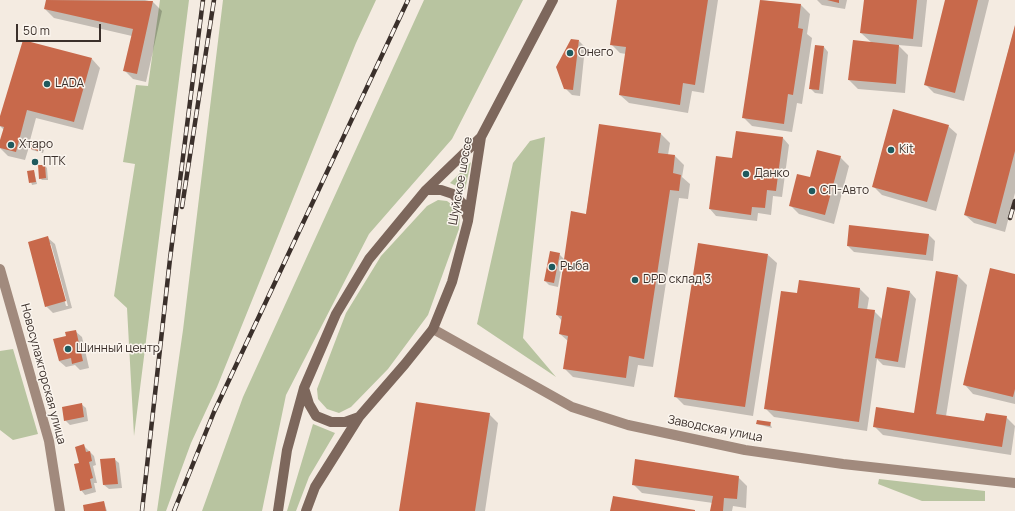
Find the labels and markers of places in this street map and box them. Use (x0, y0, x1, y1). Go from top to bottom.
place label: Онего (578, 46, 613, 60)
marker: Онего (565, 48, 575, 58)
place label: LADA (55, 77, 84, 91)
marker: LADA (42, 79, 52, 89)
place label: Хтаро (19, 138, 53, 152)
marker: Хтаро (6, 140, 16, 150)
place label: Kit (899, 143, 914, 157)
marker: Kit (886, 145, 896, 155)
place label: ПТК (43, 155, 66, 169)
marker: ПТК (30, 157, 40, 167)
place label: Данко (754, 167, 790, 181)
marker: Данко (741, 169, 751, 179)
place label: СП-Авто (820, 184, 869, 198)
marker: СП-Авто (807, 186, 817, 196)
place label: Рыба (560, 260, 589, 274)
marker: Рыба (547, 262, 557, 272)
place label: DPD склад 3 (643, 273, 711, 287)
marker: DPD склад 3 (630, 275, 640, 285)
place label: Шинный центр (76, 342, 160, 356)
marker: Шинный центр (63, 344, 73, 354)

